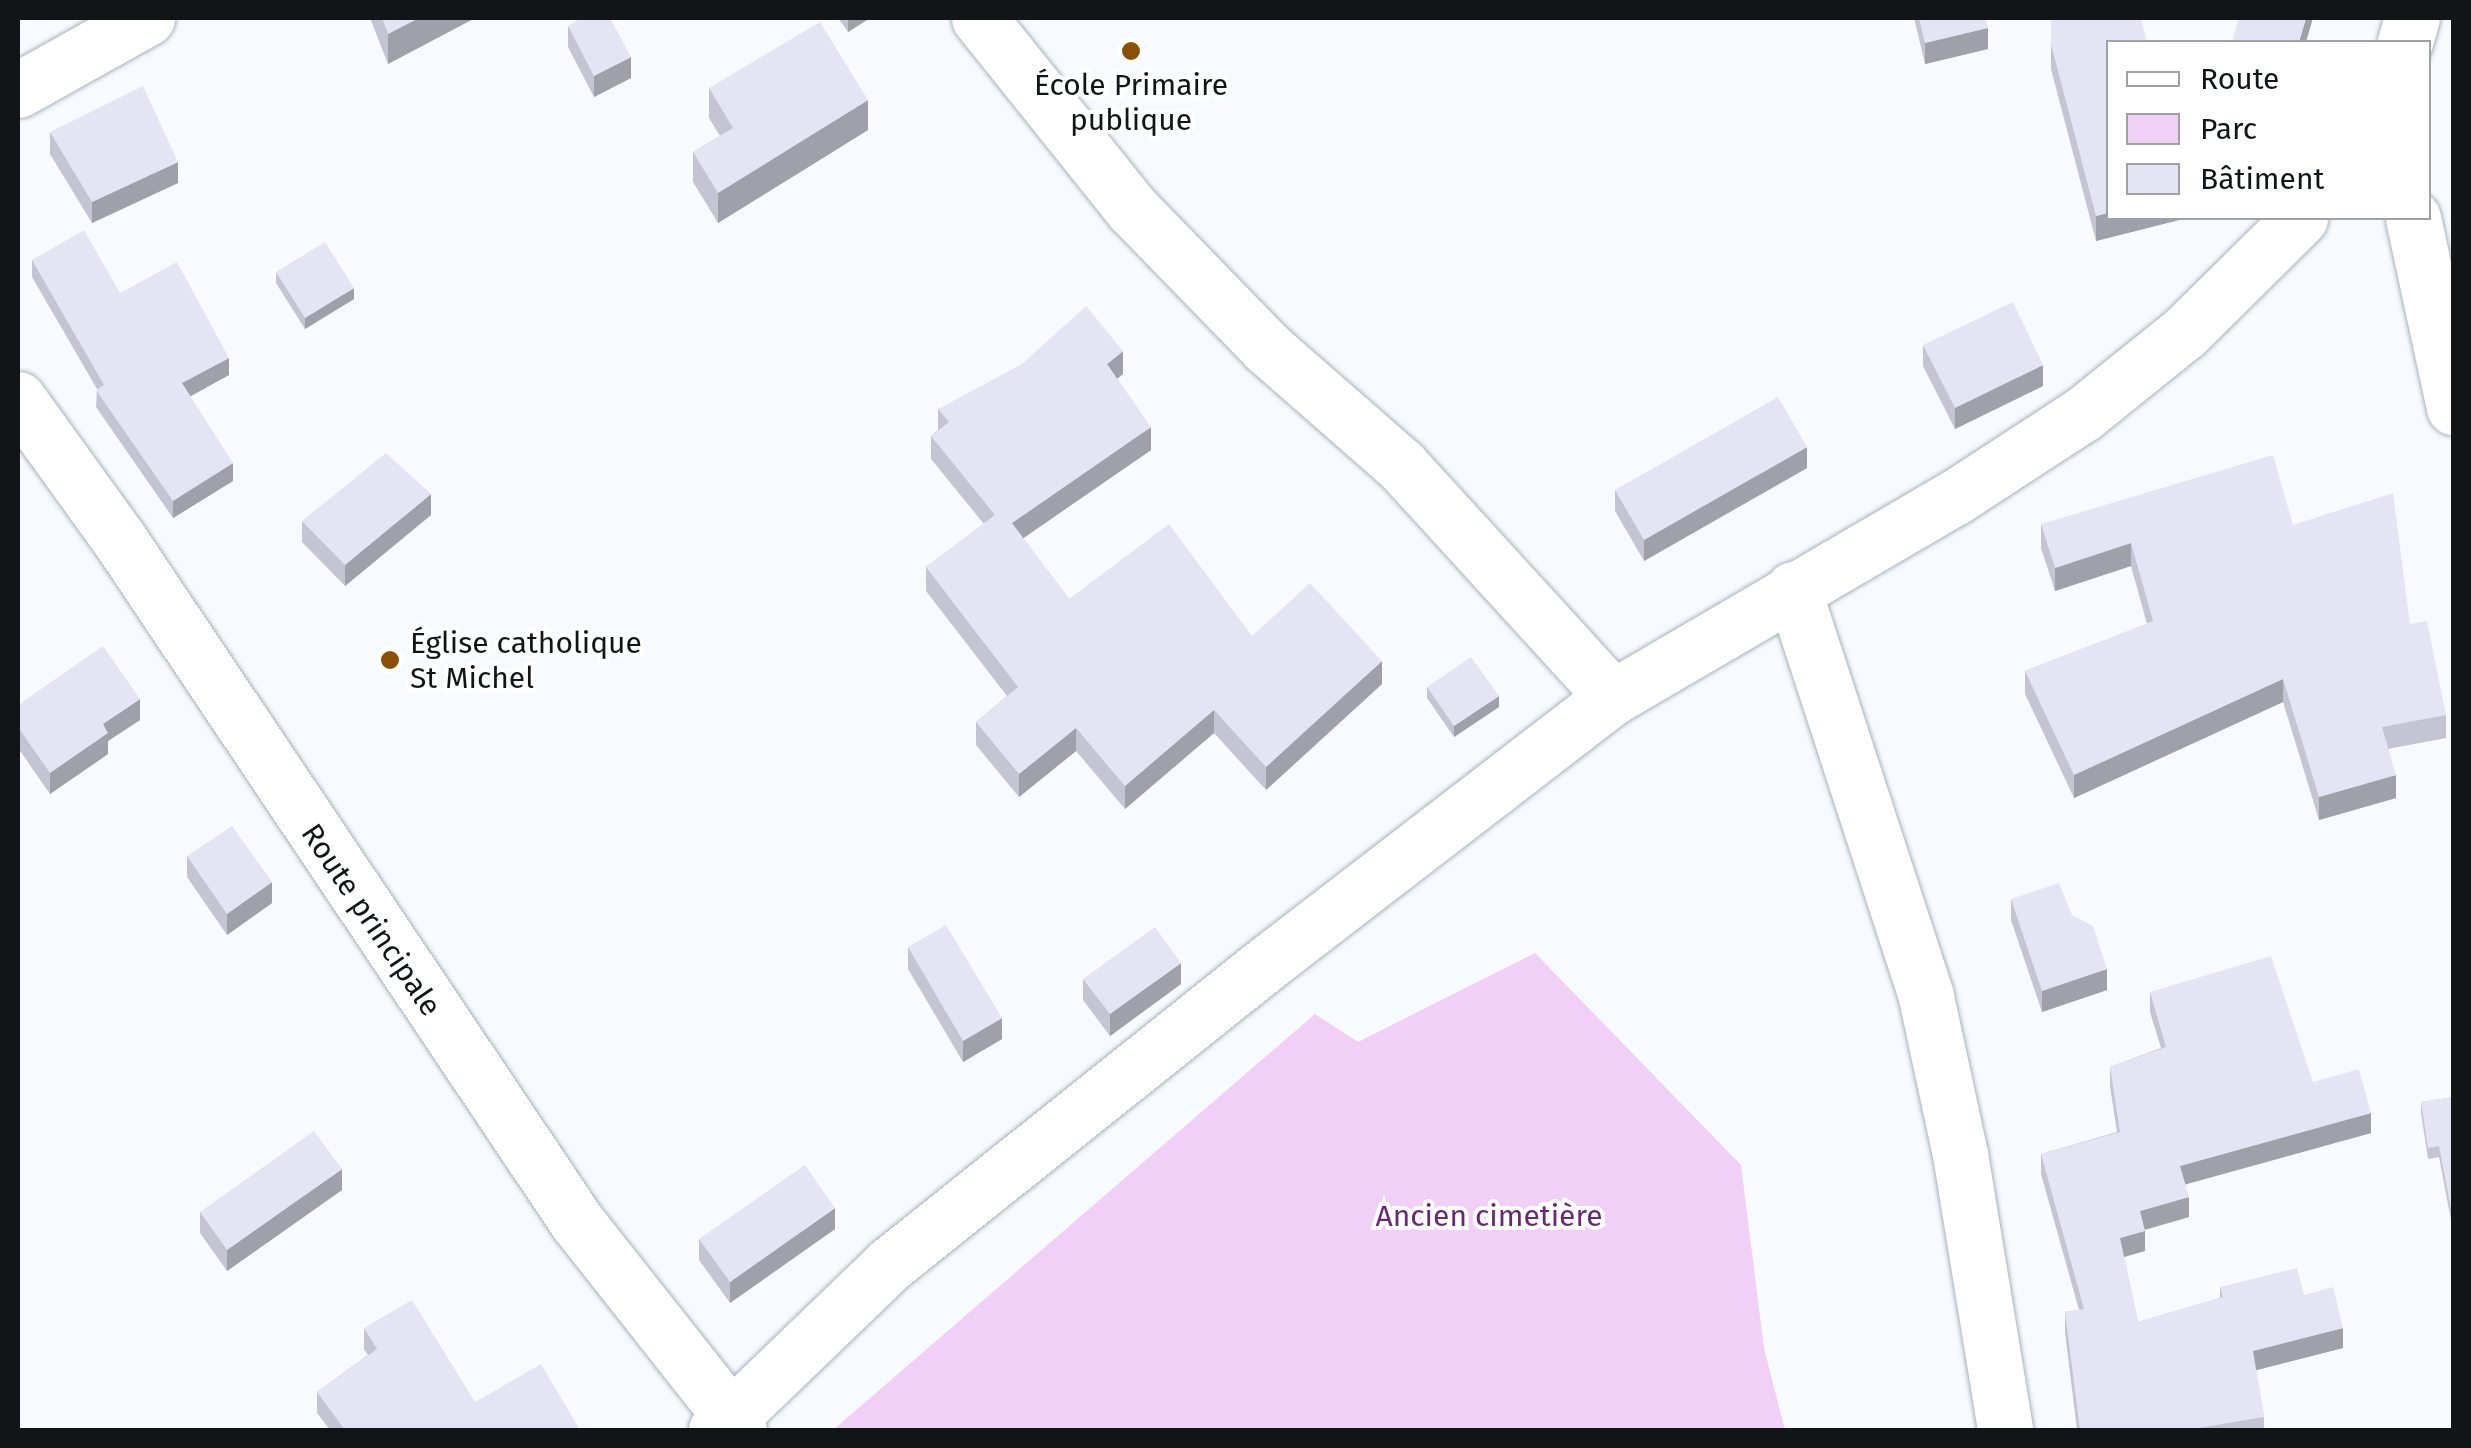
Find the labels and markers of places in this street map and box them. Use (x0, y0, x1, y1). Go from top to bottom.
marker: École Primaire publique (1120, 40, 1142, 62)
place label: École Primaire publique (1034, 67, 1228, 138)
place label: Église catholique St Michel (410, 625, 642, 696)
marker: Église catholique St Michel (379, 649, 401, 671)

